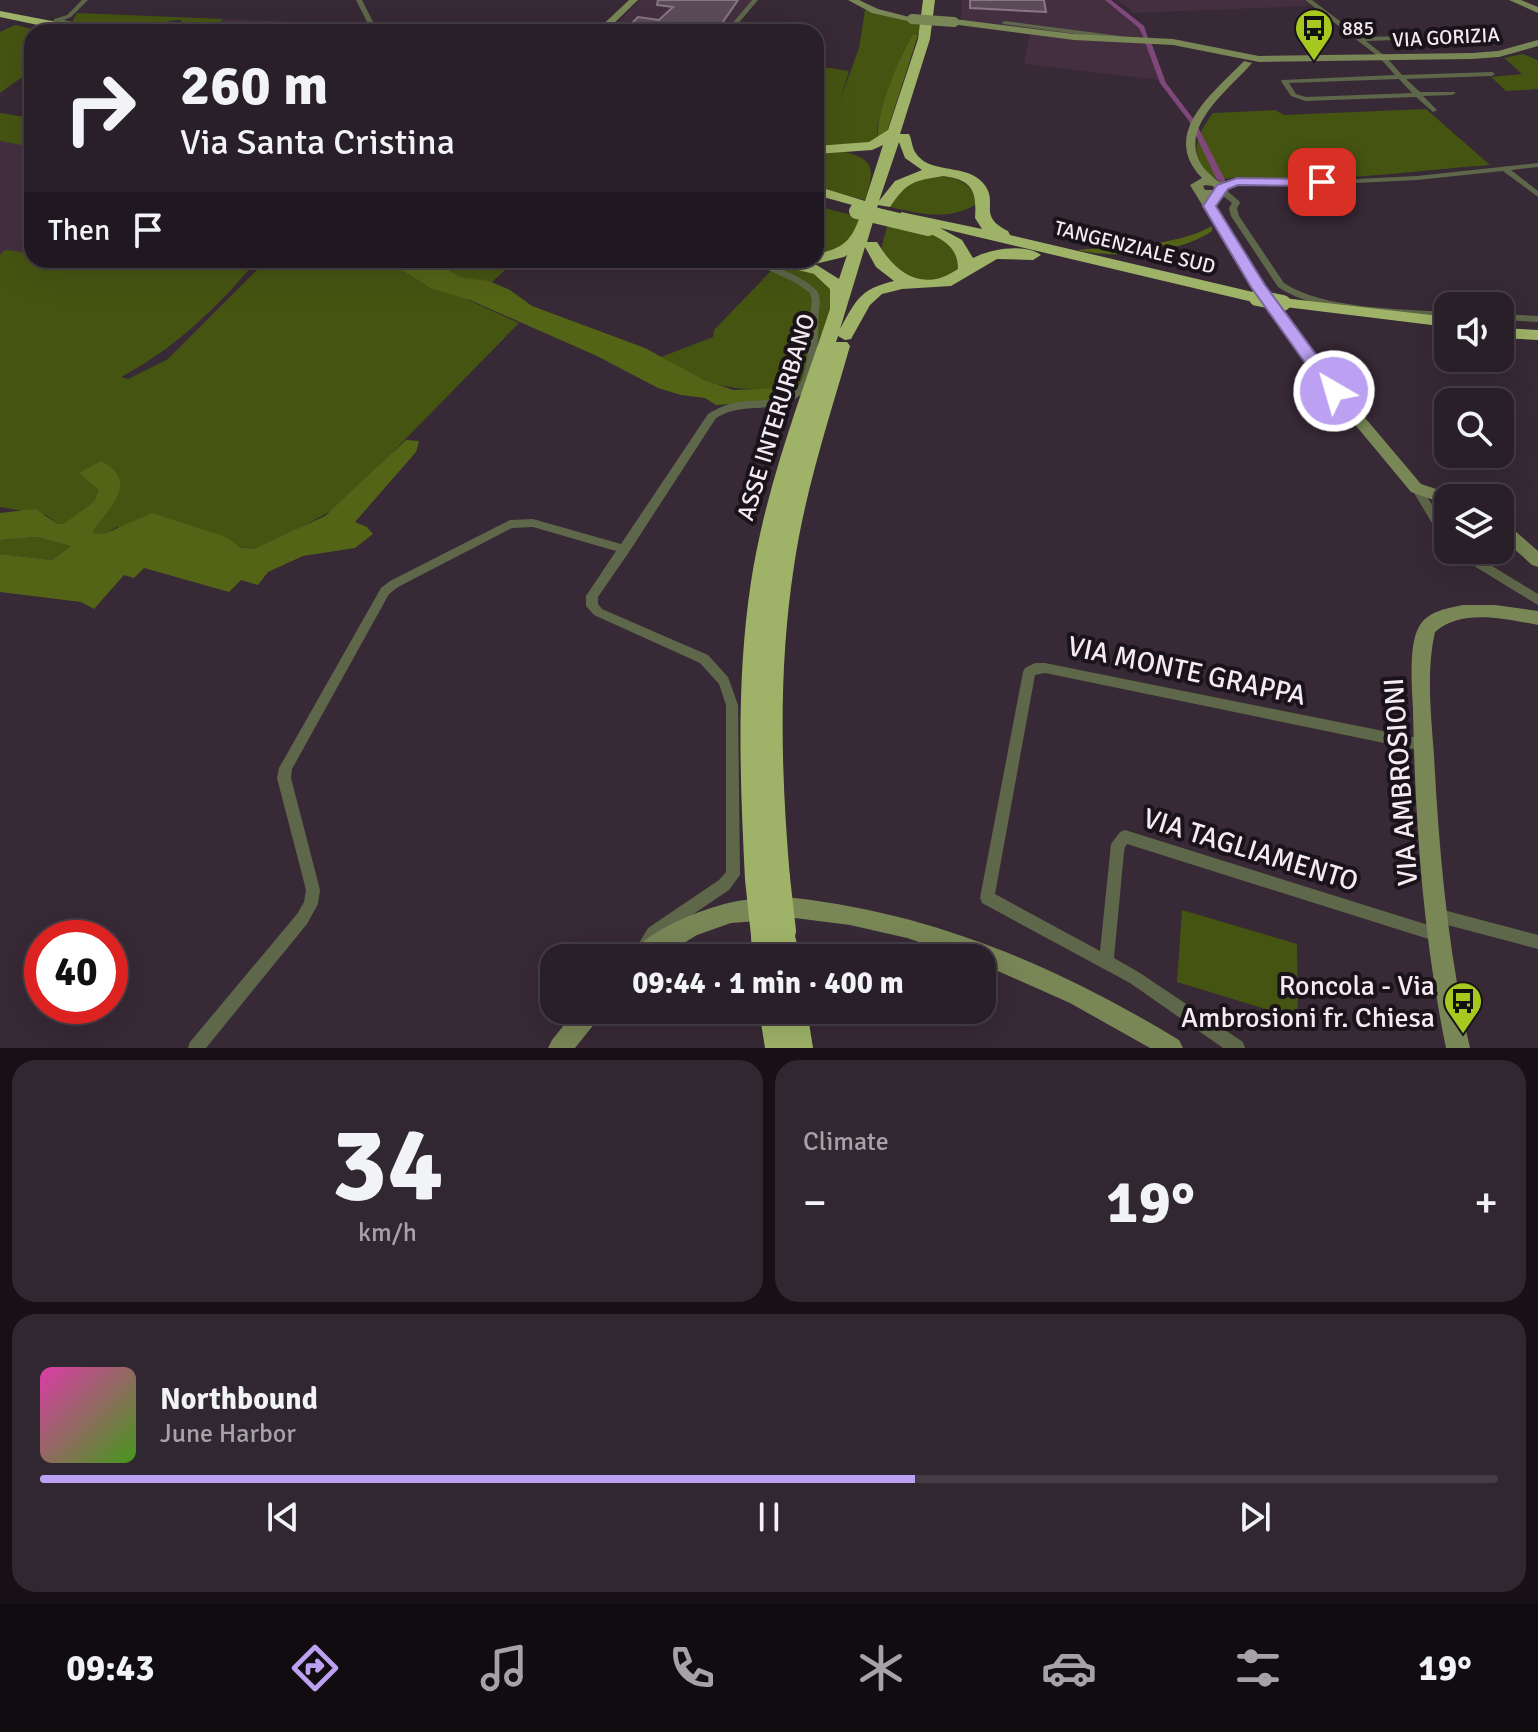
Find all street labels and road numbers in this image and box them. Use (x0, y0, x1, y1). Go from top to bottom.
street label: VIA GORIZIA (1392, 22, 1500, 53)
street label: TANGENZIALE SUD (1052, 215, 1218, 280)
street label: ASSE INTERURBANO (730, 310, 822, 524)
street label: VIA MONTE GRAPPA (1065, 629, 1309, 713)
street label: VIA AMBROSIONI (1377, 677, 1425, 887)
street label: VIA TAGLIAMENTO (1139, 801, 1362, 899)

